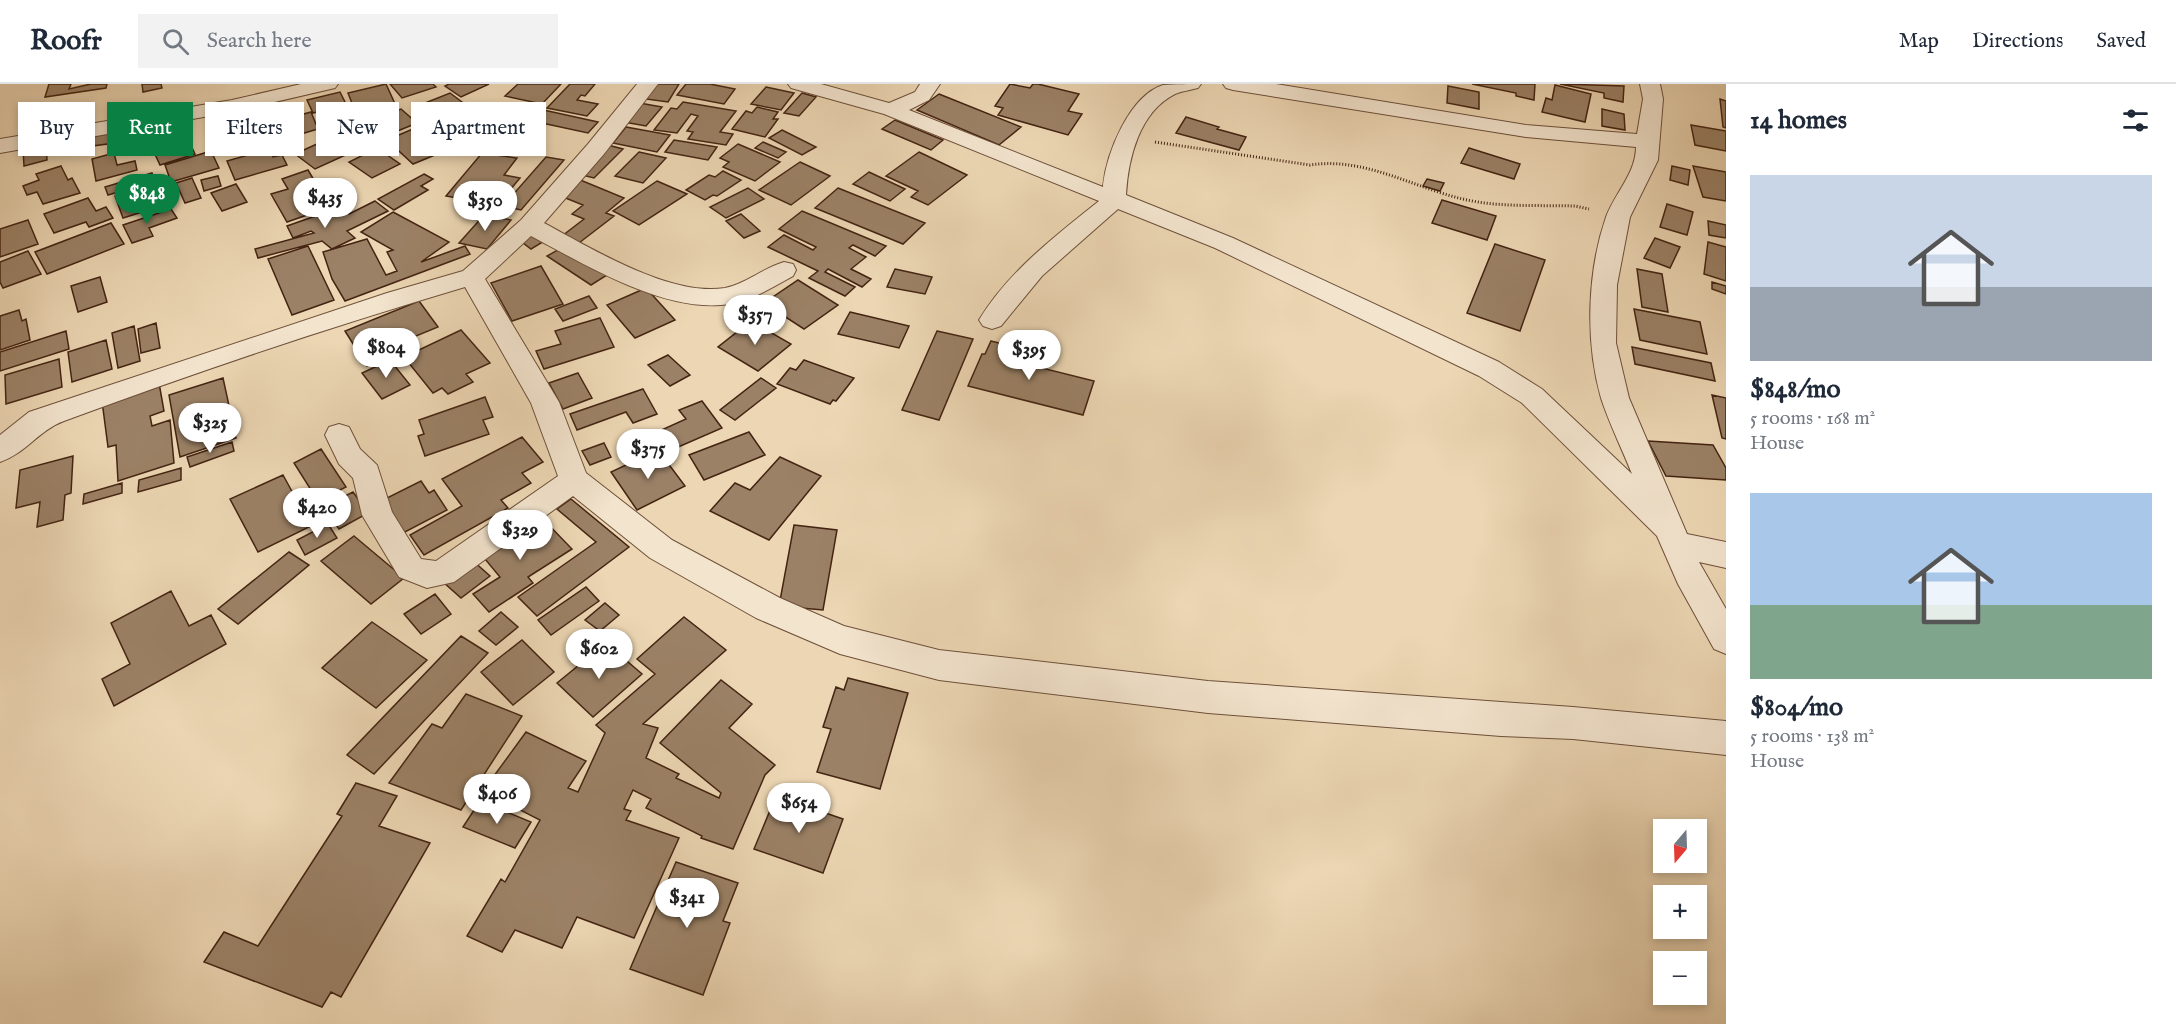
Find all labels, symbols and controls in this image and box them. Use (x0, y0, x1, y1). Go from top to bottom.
search box (138, 14, 558, 68)
text: Roofr (30, 24, 102, 59)
icon: search (159, 25, 192, 58)
text: Search here (207, 27, 312, 55)
text: Map (1899, 28, 1939, 55)
text: Directions (1972, 28, 2063, 55)
text: Saved (2096, 28, 2146, 55)
chip: Buy (18, 102, 95, 156)
chip: Rent (107, 102, 193, 156)
chip: Filters (205, 102, 304, 156)
chip: New (316, 102, 399, 156)
chip: Apartment (411, 102, 546, 156)
text: 14 homes (1750, 104, 1847, 137)
icon: filters (2119, 104, 2152, 137)
pin: $848 (111, 174, 183, 225)
pin: $435 (289, 178, 361, 229)
text: $848 (129, 181, 165, 206)
pin: $350 (449, 181, 521, 232)
text: $435 (307, 185, 343, 210)
text: $350 (467, 188, 503, 213)
icon: home (1897, 214, 2005, 322)
pin: $357 (719, 295, 791, 346)
text: $357 (737, 302, 773, 327)
pin: $804 (350, 328, 422, 379)
pin: $395 (993, 330, 1065, 381)
text: $804 (367, 335, 405, 360)
text: $395 (1012, 337, 1046, 362)
text: $848/mo (1750, 373, 1840, 406)
pin: $325 (174, 403, 246, 454)
text: 5 rooms · 168 m² (1750, 406, 1875, 431)
text: $325 (192, 410, 228, 435)
pin: $375 (612, 429, 684, 480)
text: House (1750, 431, 1804, 456)
text: $375 (630, 436, 666, 461)
pin: $420 (281, 488, 353, 539)
text: $420 (297, 495, 337, 520)
pin: $329 (484, 510, 556, 561)
text: $329 (502, 517, 538, 542)
icon: home (1897, 532, 2005, 640)
pin: $602 (563, 629, 635, 680)
text: $602 (580, 636, 618, 661)
text: $804/mo (1750, 691, 1843, 724)
text: 5 rooms · 138 m² (1750, 724, 1874, 749)
text: House (1750, 749, 1804, 774)
pin: $406 (461, 774, 533, 825)
text: $406 (477, 781, 517, 806)
pin: $654 (763, 783, 835, 834)
text: $654 (781, 790, 817, 815)
north arrow (1653, 819, 1707, 873)
map controls (1653, 819, 1707, 1005)
pin: $341 (651, 878, 723, 929)
text: $341 (669, 885, 705, 910)
button: + (1653, 885, 1707, 939)
button: − (1653, 951, 1707, 1005)

